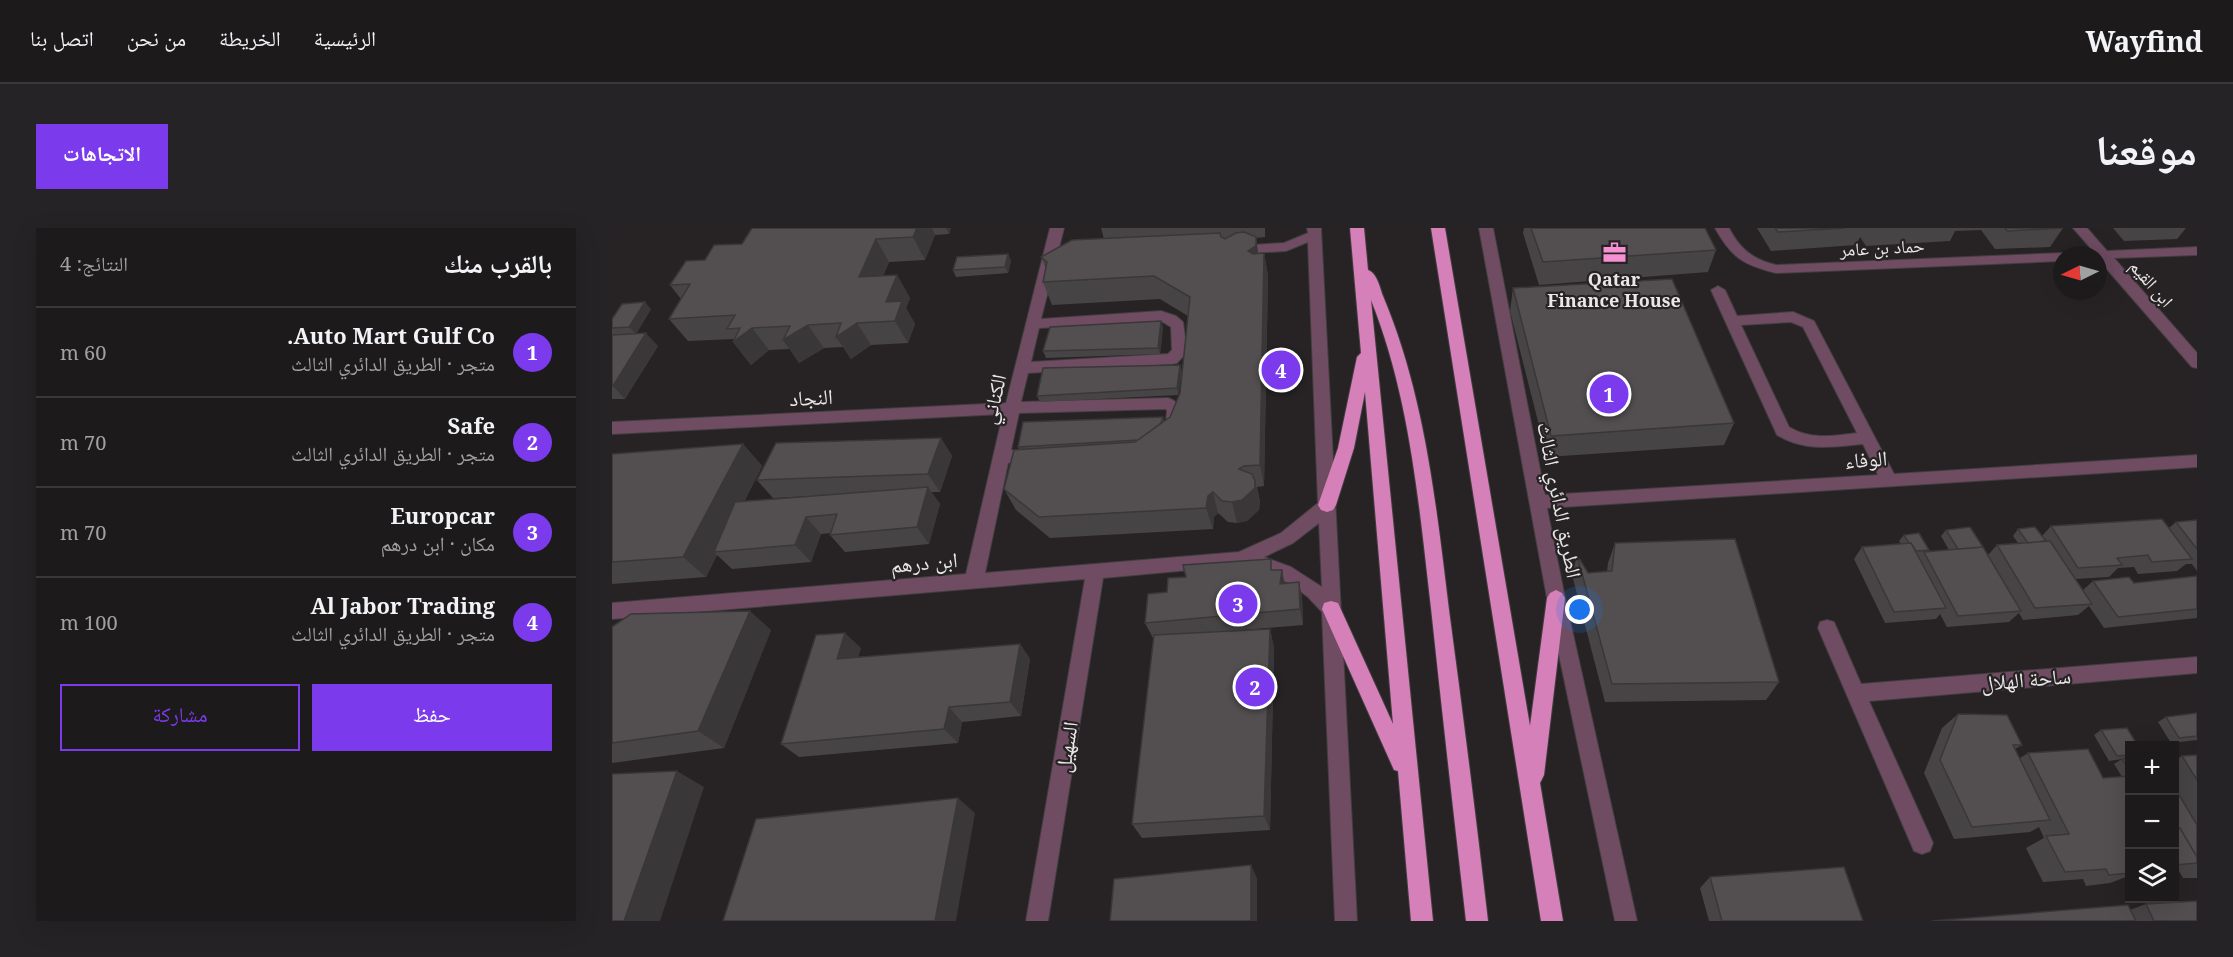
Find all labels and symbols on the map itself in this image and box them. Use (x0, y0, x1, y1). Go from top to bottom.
street label: حماد بن عامر (1838, 233, 1925, 261)
office icon: Qatar Finance House (1601, 240, 1627, 266)
north arrow (2053, 246, 2107, 300)
street label: ابن القيم (2124, 254, 2179, 312)
place label: Qatar Finance House (1547, 267, 1681, 312)
pin: 4 (1262, 348, 1300, 392)
street label: الكناني (974, 371, 1016, 428)
pin: 1 (1590, 372, 1628, 416)
street label: النجاد (789, 382, 833, 412)
street label: الطريق الدائري الثالث (1528, 420, 1589, 581)
street label: الوفاء (1844, 444, 1888, 474)
street label: ابن درهم (889, 545, 959, 580)
pin: 3 (1218, 582, 1258, 626)
your location (1565, 595, 1594, 624)
street label: ساحة الهلال (1980, 661, 2072, 697)
pin: 2 (1236, 664, 1274, 710)
street label: السهيل (1048, 719, 1084, 775)

